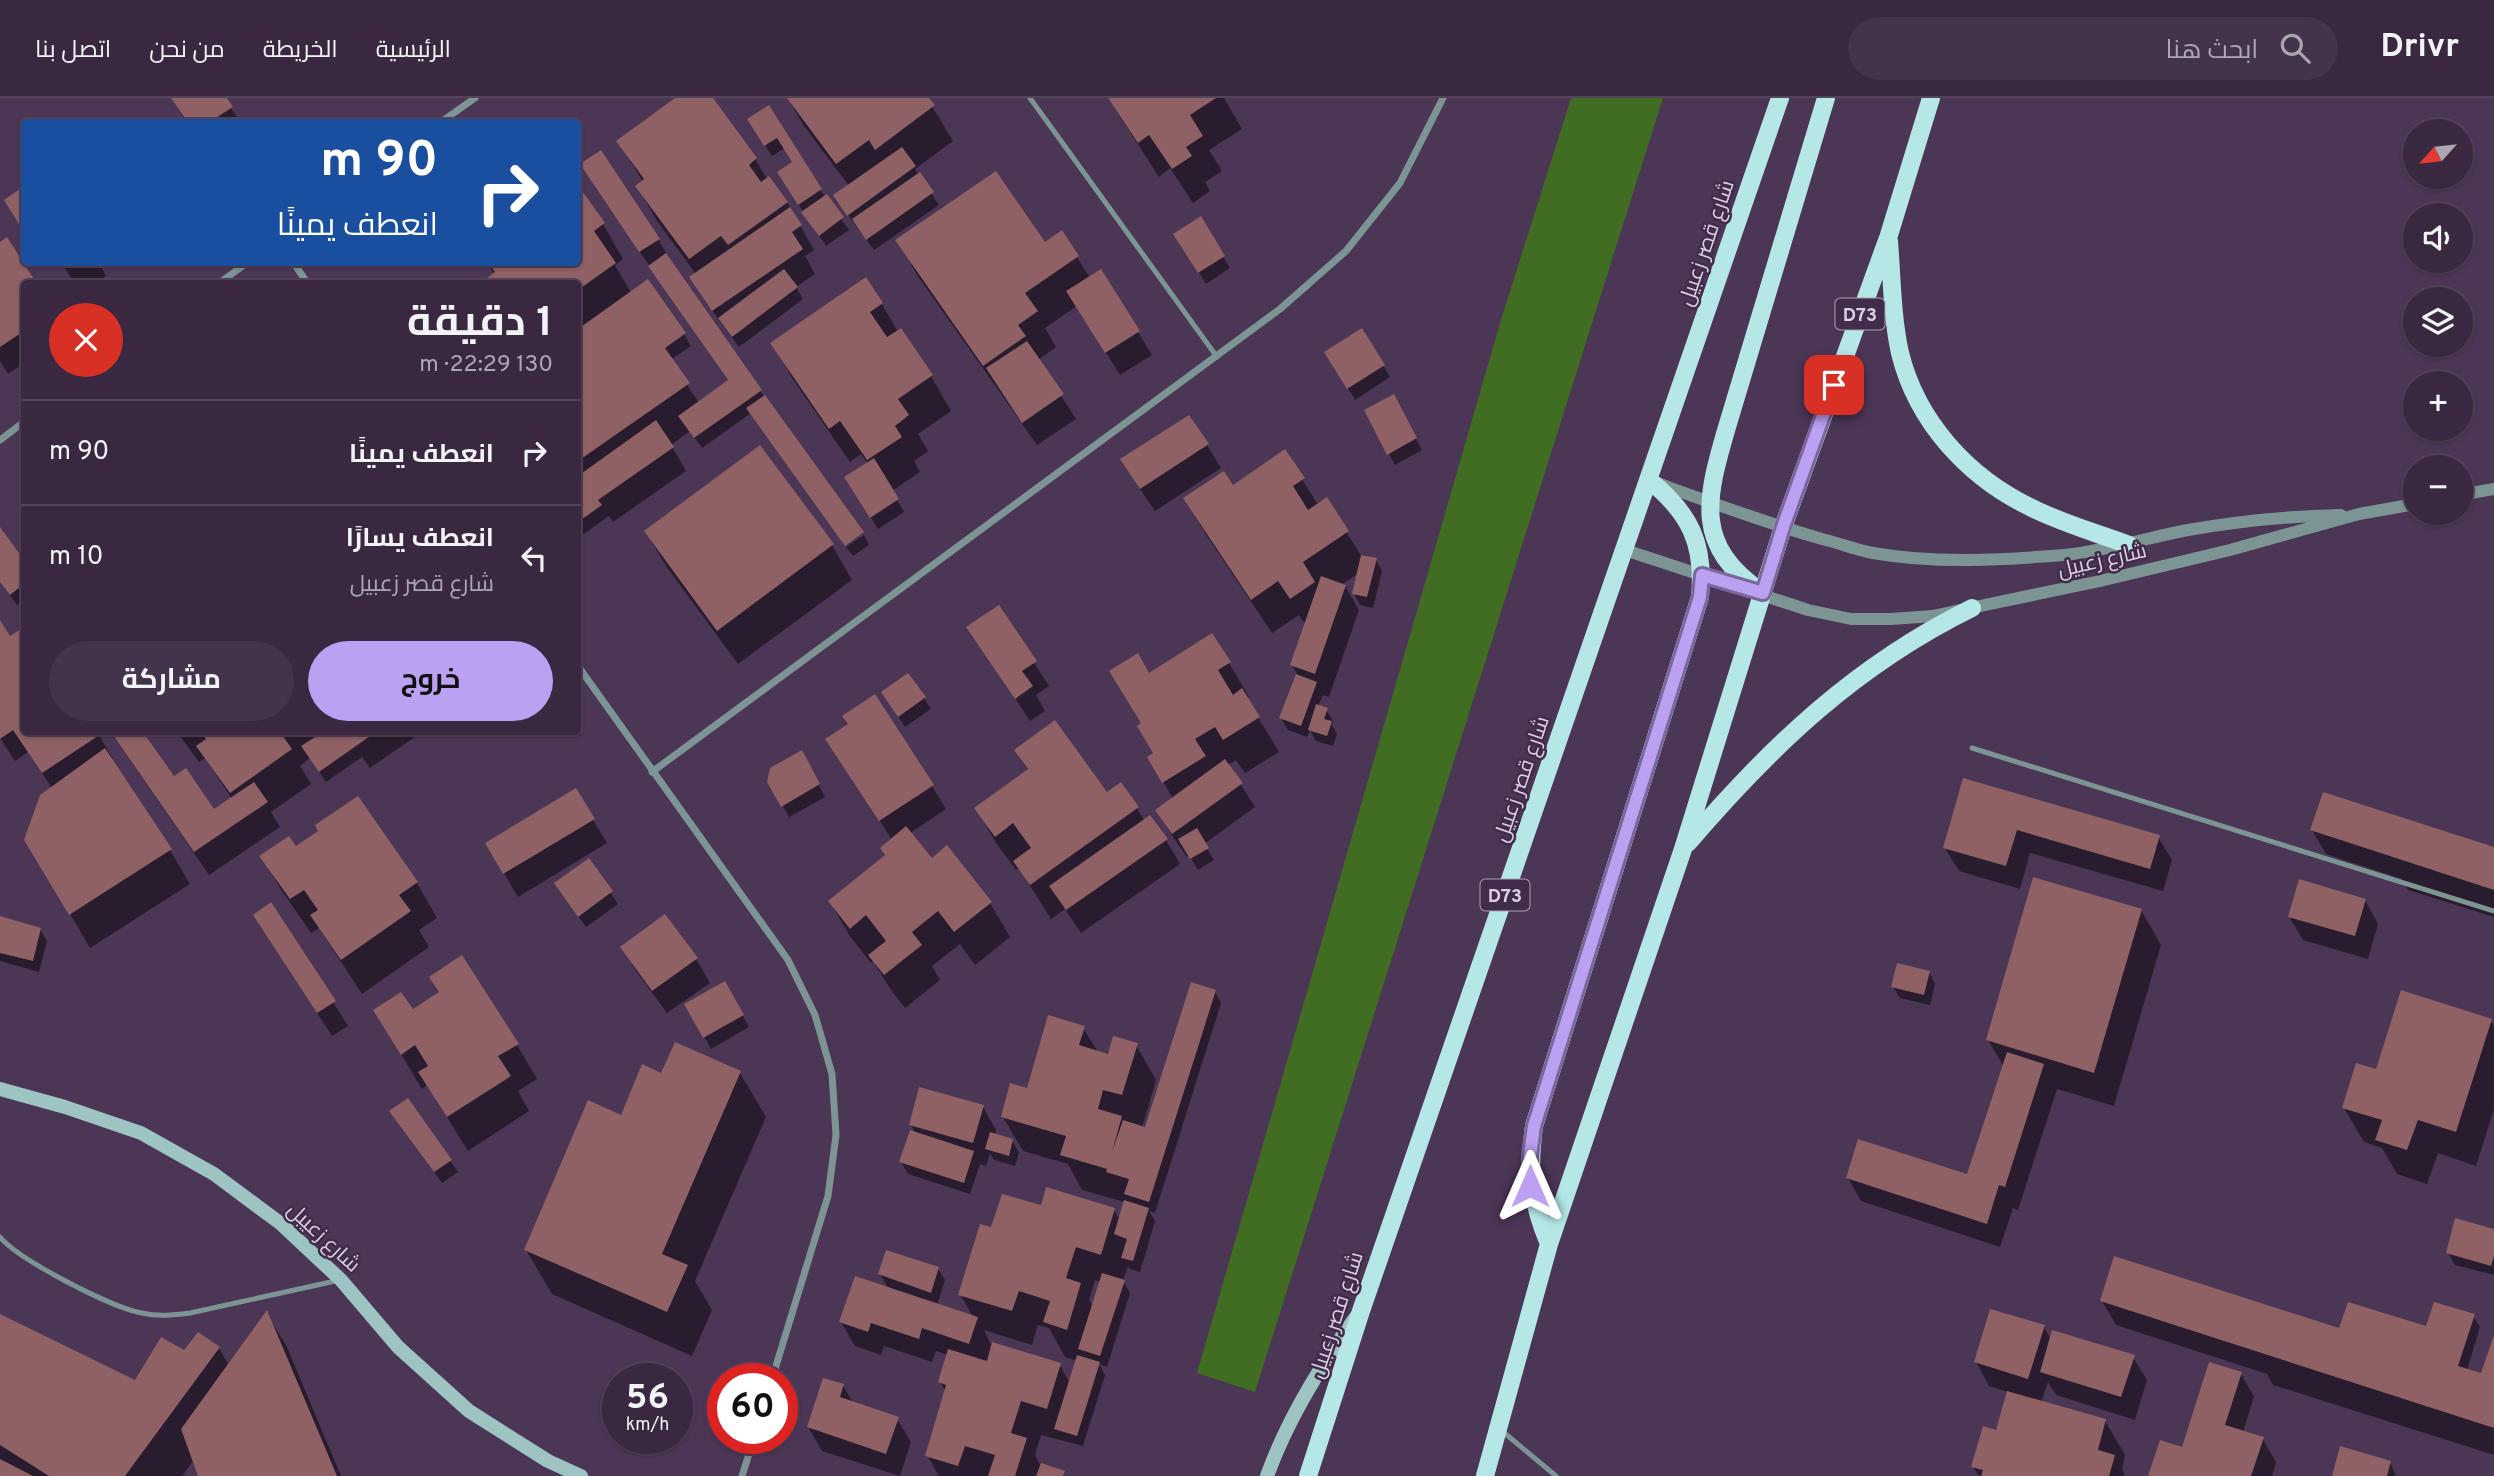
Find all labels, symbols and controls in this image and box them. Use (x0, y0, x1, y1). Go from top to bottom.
search box (1848, 17, 2338, 80)
text: Drivr (2380, 27, 2459, 69)
icon: search (2276, 29, 2314, 67)
text: ابحث هنا (2165, 35, 2258, 68)
text: اتصل بنا (35, 36, 111, 66)
text: من نحن (149, 36, 225, 66)
text: الخريطة (263, 36, 338, 66)
text: الرئيسية (376, 36, 451, 66)
north arrow (2403, 119, 2473, 189)
map controls (2403, 119, 2473, 525)
text: 90 m (320, 132, 438, 194)
icon: right (462, 147, 553, 238)
street label: شارع قصر زعبيل (1673, 177, 1742, 310)
button: sound (2403, 203, 2473, 273)
text: انعطف يمينًا (277, 207, 438, 247)
button: layers (2403, 287, 2473, 357)
text: 1 دقيقة (407, 298, 553, 351)
road number: D73 (1836, 298, 1884, 330)
button: close (49, 303, 123, 377)
text: 130 m · 22:29 (419, 351, 553, 380)
pin (1804, 355, 1864, 415)
icon: arrive (1815, 366, 1853, 404)
button: + (2403, 371, 2473, 441)
icon: right (515, 434, 553, 472)
text: 90 m (49, 436, 109, 469)
text: انعطف يمينًا (349, 439, 494, 472)
button: − (2403, 455, 2473, 525)
text: انعطف يسارًا (346, 523, 494, 556)
street label: شارع زعبيل (2055, 538, 2150, 585)
icon: left (515, 539, 553, 577)
text: 10 m (49, 541, 104, 574)
text: شارع قصر زعبيل (350, 571, 494, 600)
button: مشاركة (49, 641, 294, 721)
button: خروج (308, 641, 553, 721)
street label: شارع قصر زعبيل (1488, 713, 1557, 846)
road number: D73 (1480, 880, 1530, 910)
position arrow (1493, 1149, 1567, 1223)
street label: شارع زعيبل (281, 1197, 365, 1279)
street label: شارع قصر زعبيل (1304, 1249, 1371, 1382)
speed limit sign: 60 (707, 1363, 798, 1454)
text: 56 (626, 1377, 669, 1421)
text: km/h (626, 1414, 669, 1437)

